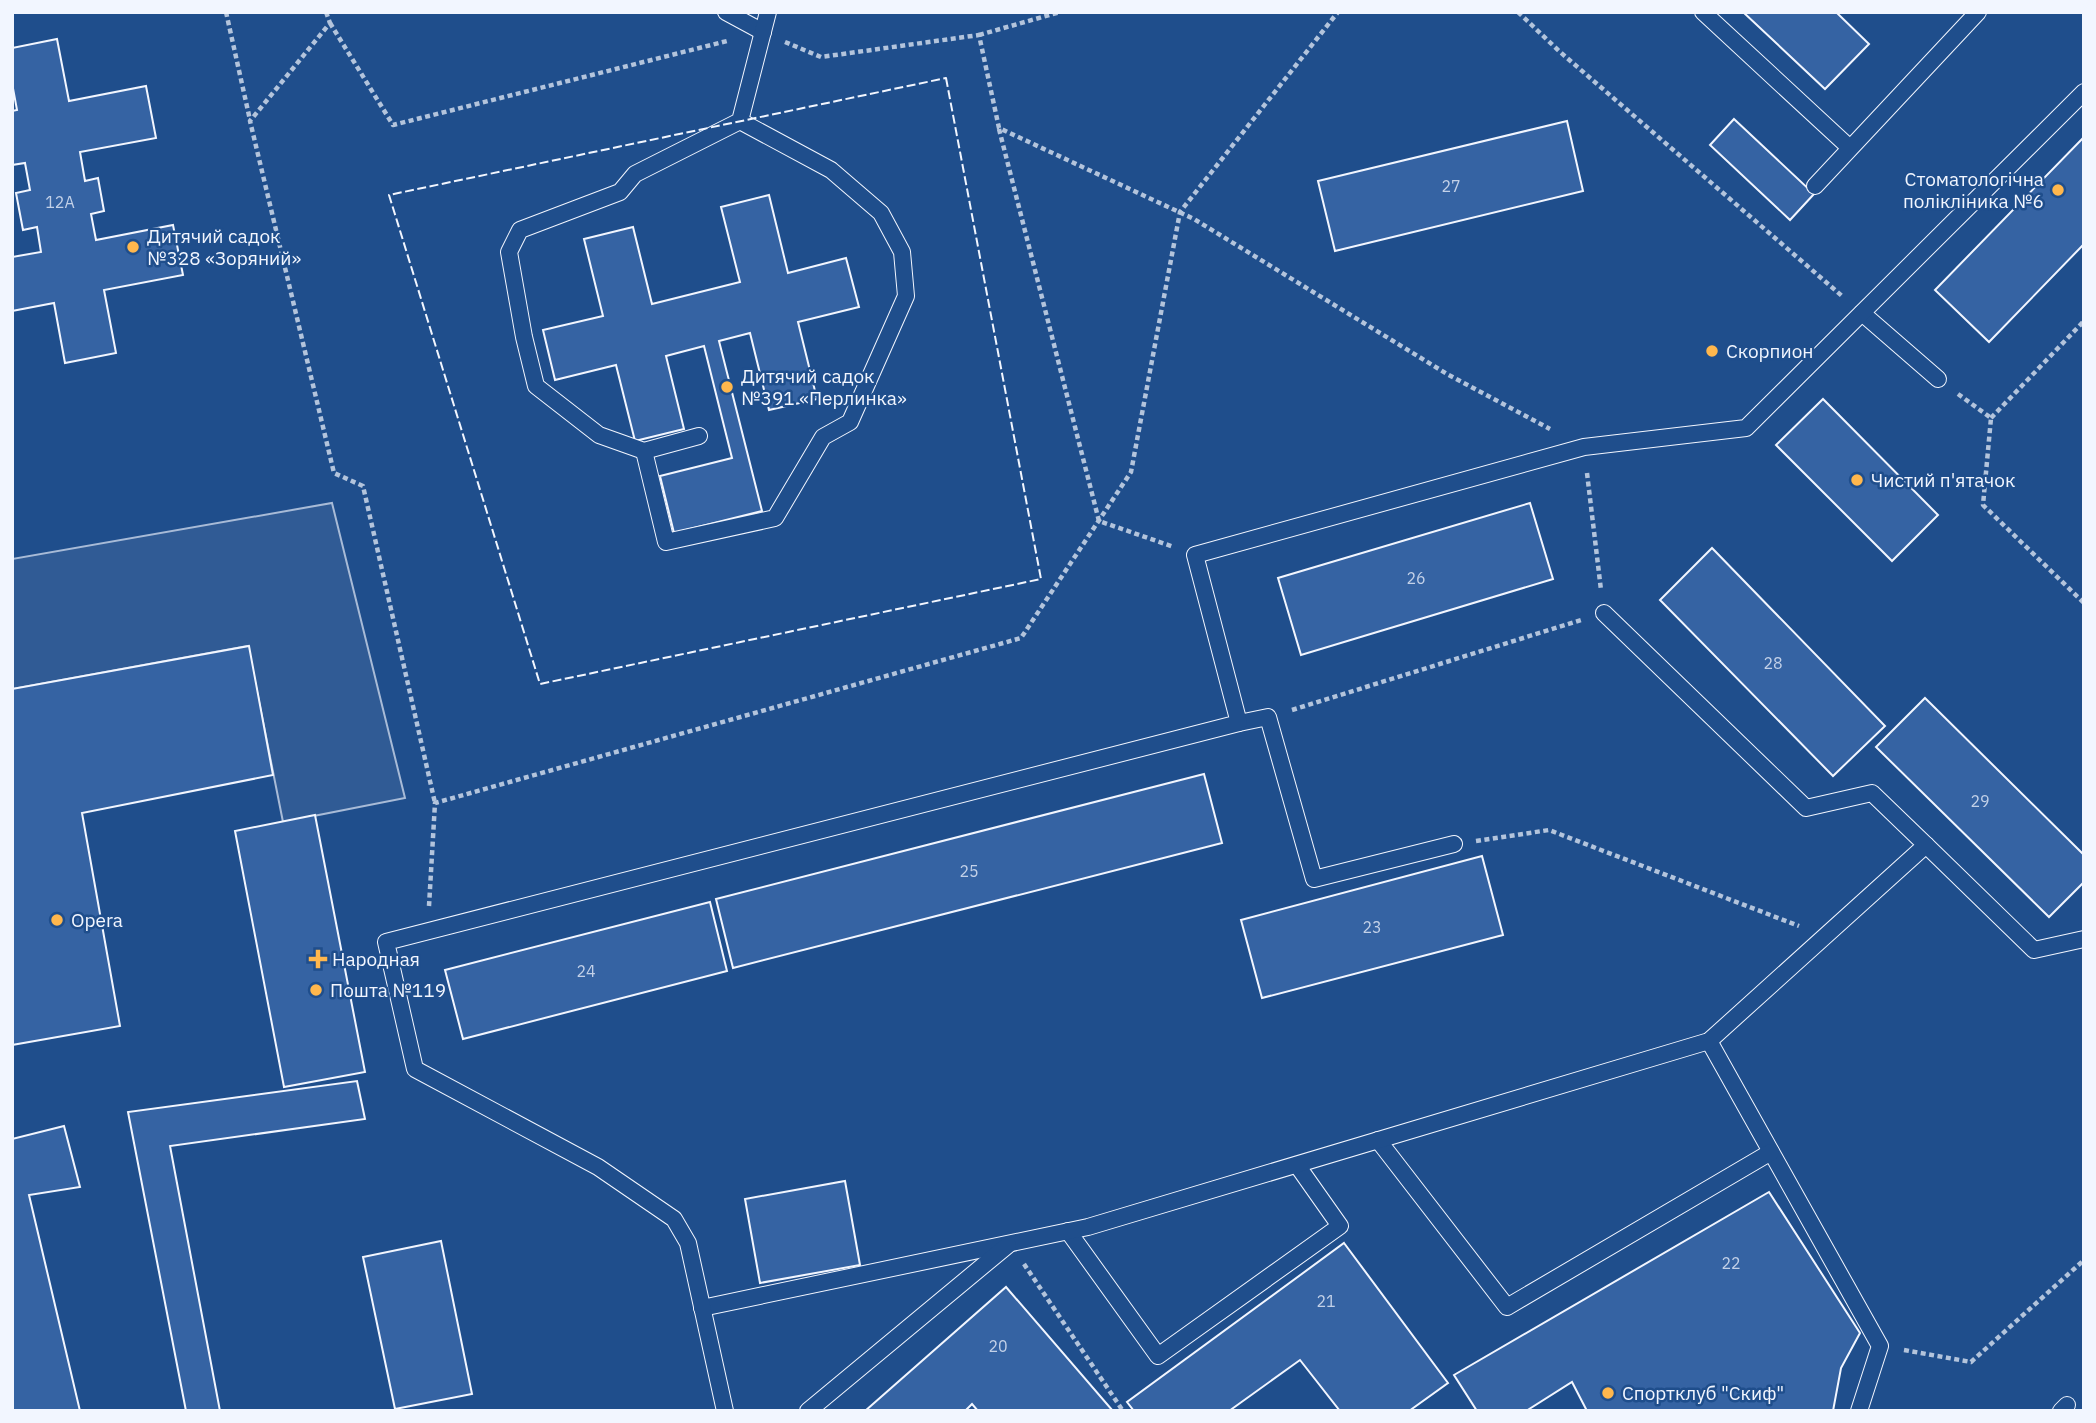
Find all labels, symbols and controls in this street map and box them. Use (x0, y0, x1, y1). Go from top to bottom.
place label: Стоматологічна полікліника №6 (1903, 167, 2044, 213)
house number: 27 (1441, 176, 1461, 196)
marker: Стоматологічна полікліника №6 (2050, 182, 2066, 198)
house number: 12А (45, 192, 75, 212)
place label: Дитячий садок №328 «Зоряний» (147, 224, 301, 270)
marker: Дитячий садок №328 «Зоряний» (125, 239, 141, 255)
place label: Скорпион (1726, 339, 1813, 363)
marker: Скорпион (1704, 343, 1720, 359)
place label: Дитячий садок №391 «Перлинка» (741, 364, 907, 410)
marker: Дитячий садок №391 «Перлинка» (719, 379, 735, 395)
place label: Чистий п'ятачок (1871, 468, 2015, 492)
marker: Чистий п'ятачок (1849, 472, 1865, 488)
house number: 26 (1406, 568, 1426, 588)
house number: 28 (1763, 653, 1783, 673)
house number: 29 (1970, 791, 1990, 811)
house number: 25 (959, 861, 979, 881)
place label: Opera (71, 908, 123, 932)
marker: Opera (49, 912, 65, 928)
house number: 23 (1362, 917, 1382, 937)
place label: Народная (332, 947, 420, 971)
marker: Народная (310, 951, 326, 967)
house number: 24 (576, 961, 596, 981)
place label: Пошта №119 (330, 978, 446, 1002)
marker: Пошта №119 (308, 982, 324, 998)
house number: 22 (1721, 1253, 1741, 1273)
house number: 21 (1316, 1291, 1336, 1311)
house number: 20 (988, 1336, 1008, 1356)
place label: Спортклуб "Скиф" (1622, 1381, 1784, 1405)
marker: Спортклуб "Скиф" (1600, 1385, 1616, 1401)

